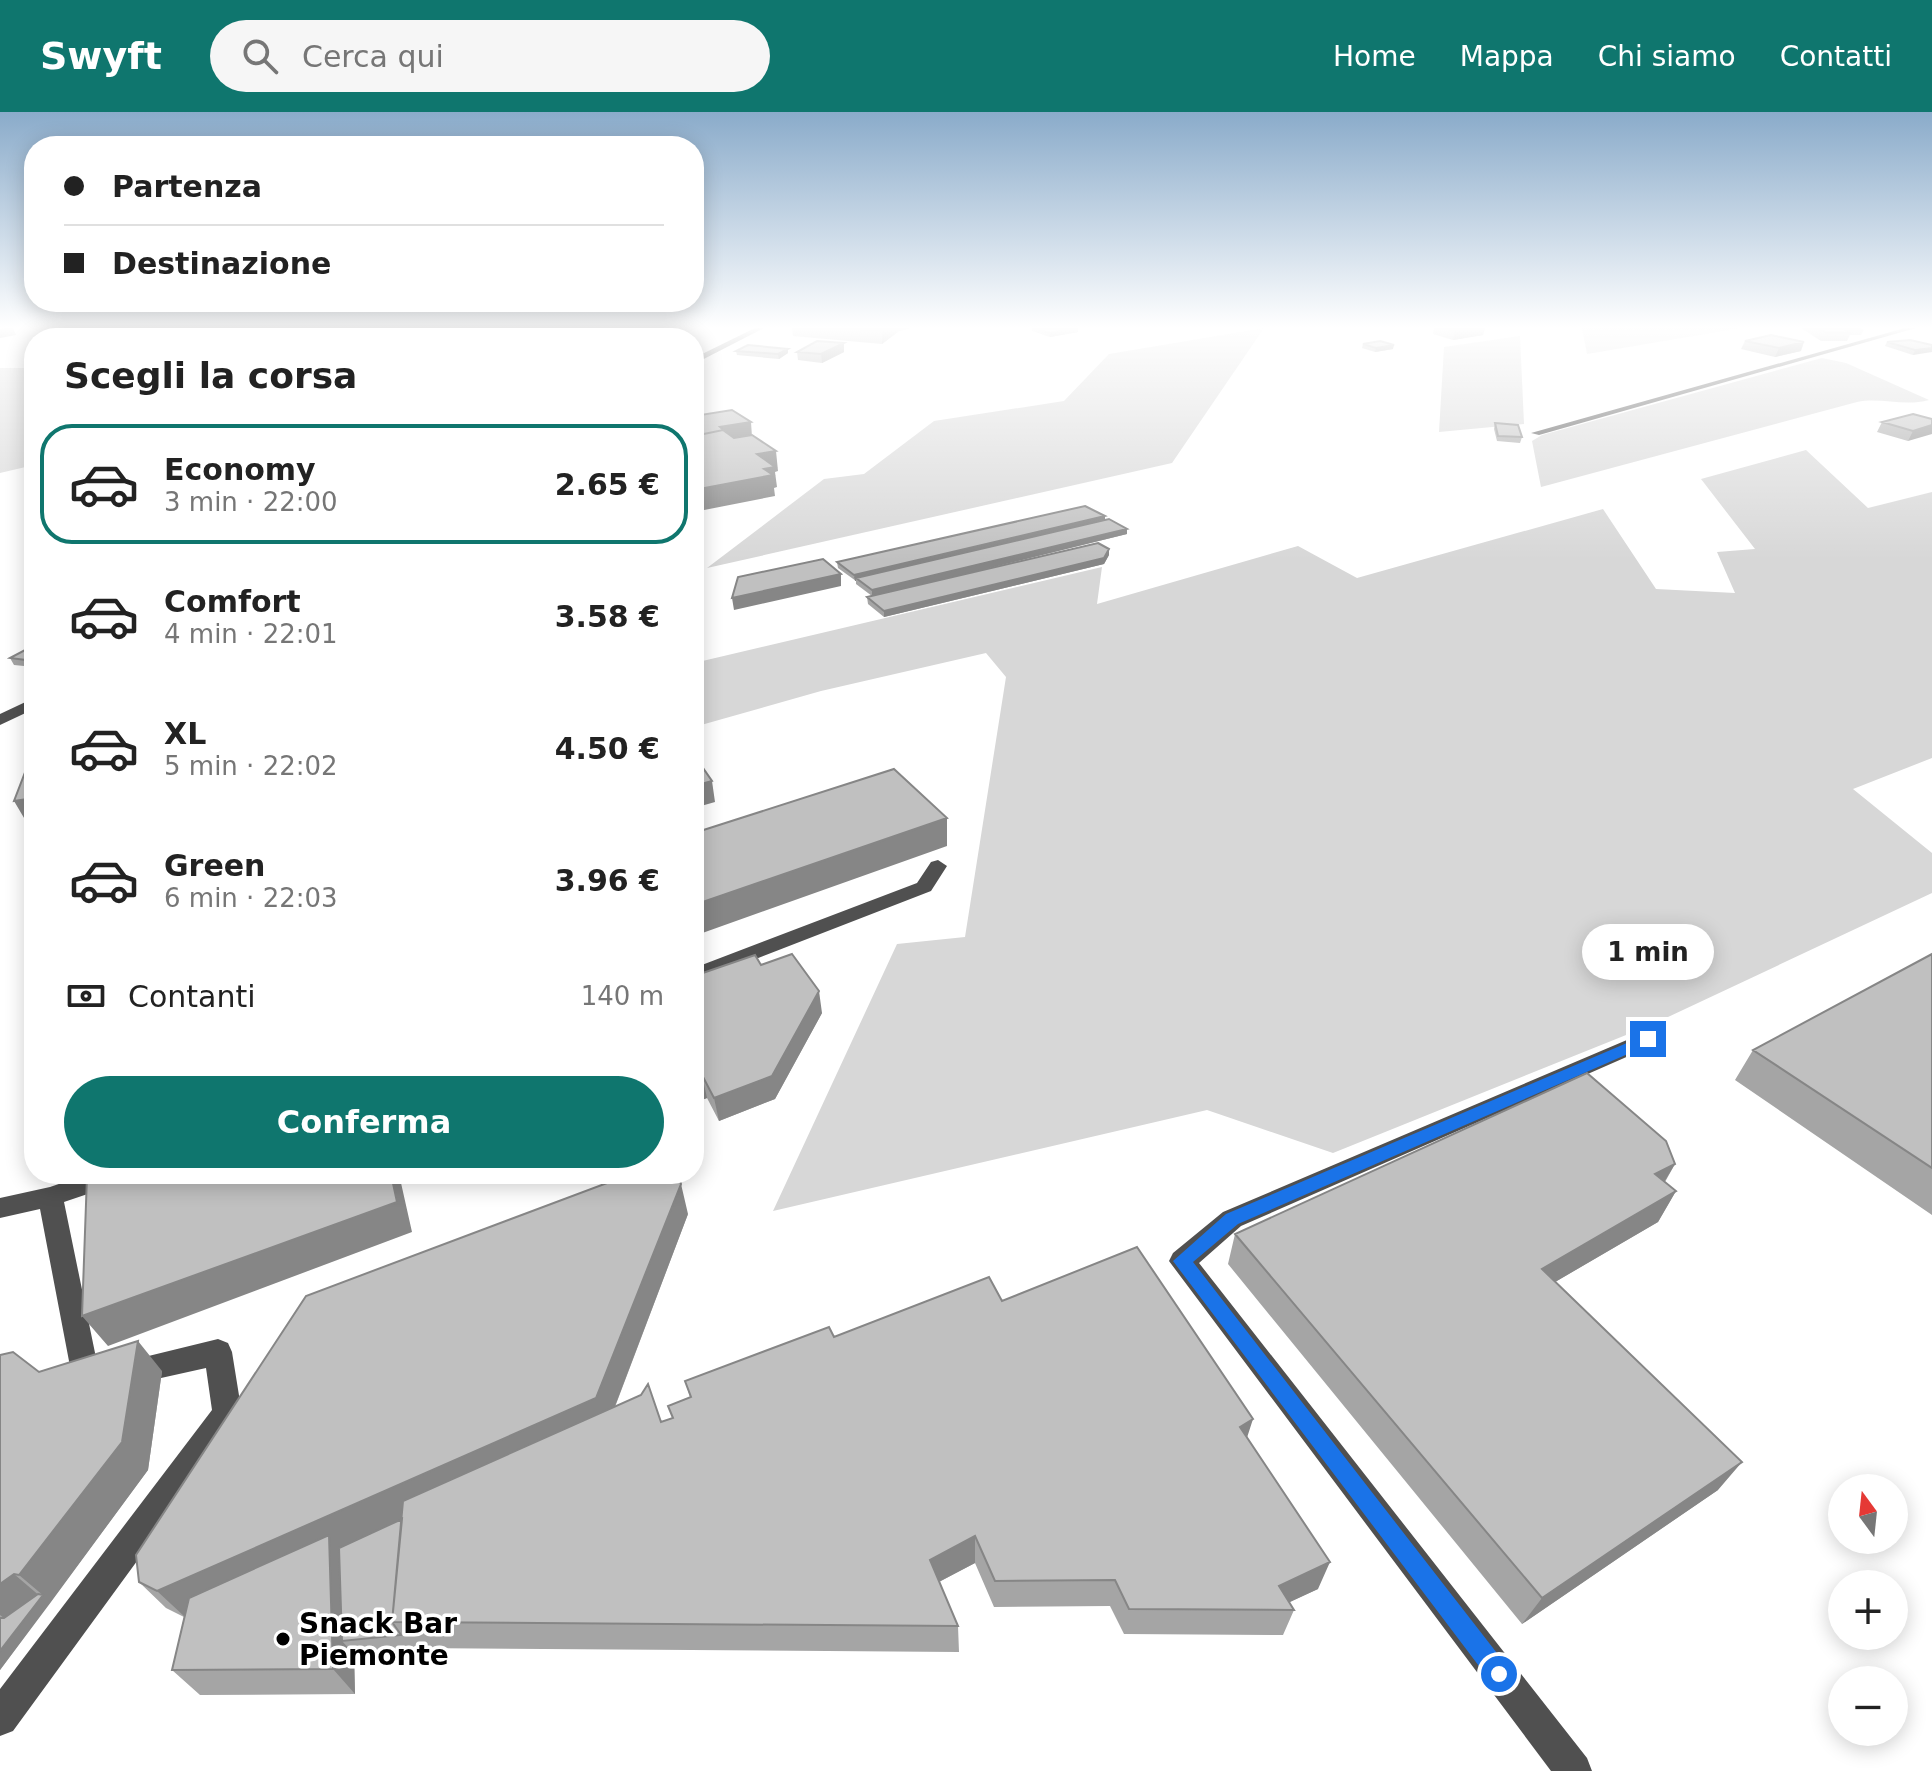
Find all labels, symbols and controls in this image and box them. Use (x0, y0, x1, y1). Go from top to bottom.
search box (210, 20, 770, 92)
text: Swyft (40, 34, 162, 78)
icon: search (238, 34, 282, 78)
text: Cerca qui (302, 39, 444, 74)
text: Home (1333, 40, 1416, 73)
text: Mappa (1460, 40, 1554, 73)
text: Chi siamo (1598, 40, 1736, 73)
text: Contatti (1780, 40, 1892, 73)
text: Partenza (112, 169, 262, 204)
text: Destinazione (112, 246, 331, 281)
text: Scegli la corsa (64, 355, 357, 396)
icon: car (68, 448, 140, 520)
text: Economy (164, 452, 316, 487)
text: 2.65 € (555, 467, 660, 502)
text: 3 min · 22:00 (164, 487, 338, 517)
icon: car (68, 580, 140, 652)
text: Comfort (164, 584, 301, 619)
text: 3.58 € (555, 599, 660, 634)
text: 4 min · 22:01 (164, 619, 338, 649)
icon: car (68, 712, 140, 784)
text: XL (164, 716, 206, 751)
text: 4.50 € (555, 731, 660, 766)
text: 5 min · 22:02 (164, 751, 338, 781)
icon: car (68, 844, 140, 916)
text: Green (164, 848, 265, 883)
text: 3.96 € (555, 863, 660, 898)
text: 6 min · 22:03 (164, 883, 338, 913)
callout: 1 min (1582, 923, 1714, 979)
text: 1 min (1607, 937, 1689, 967)
icon: cash (64, 974, 108, 1018)
text: Contanti (128, 979, 256, 1014)
text: 140 m (581, 981, 664, 1011)
route end (1630, 1021, 1666, 1057)
button: Conferma (64, 1076, 664, 1168)
north arrow (1828, 1474, 1908, 1554)
map controls (1828, 1474, 1908, 1746)
button: + (1828, 1570, 1908, 1650)
place label: Snack Bar Piemonte (299, 1607, 457, 1672)
marker: Snack Bar Piemonte (274, 1630, 292, 1648)
route start (1481, 1656, 1517, 1692)
button: − (1828, 1666, 1908, 1746)

